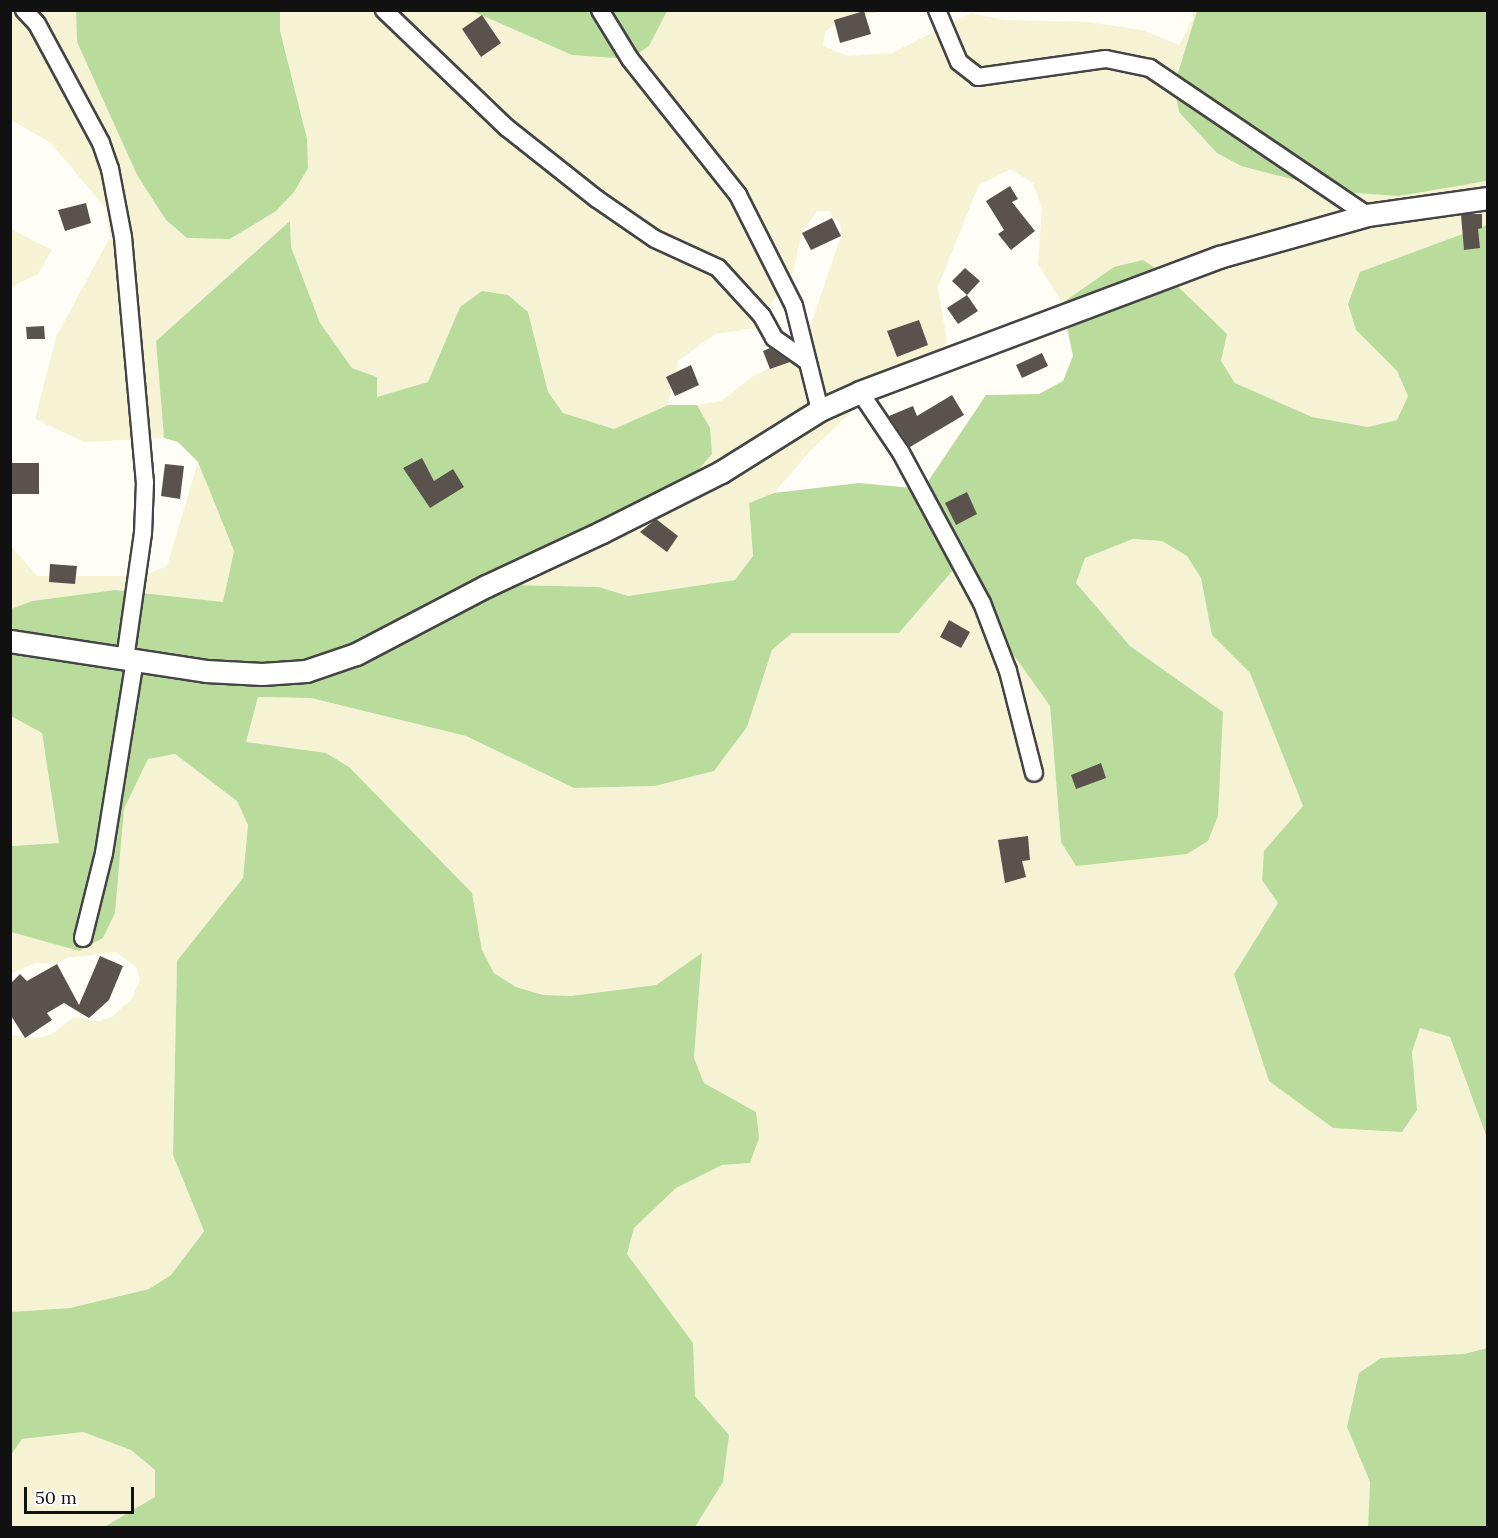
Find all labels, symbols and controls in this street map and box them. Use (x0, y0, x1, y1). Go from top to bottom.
scale bar (27, 1475, 136, 1513)
text: 50 m (35, 1486, 77, 1509)

